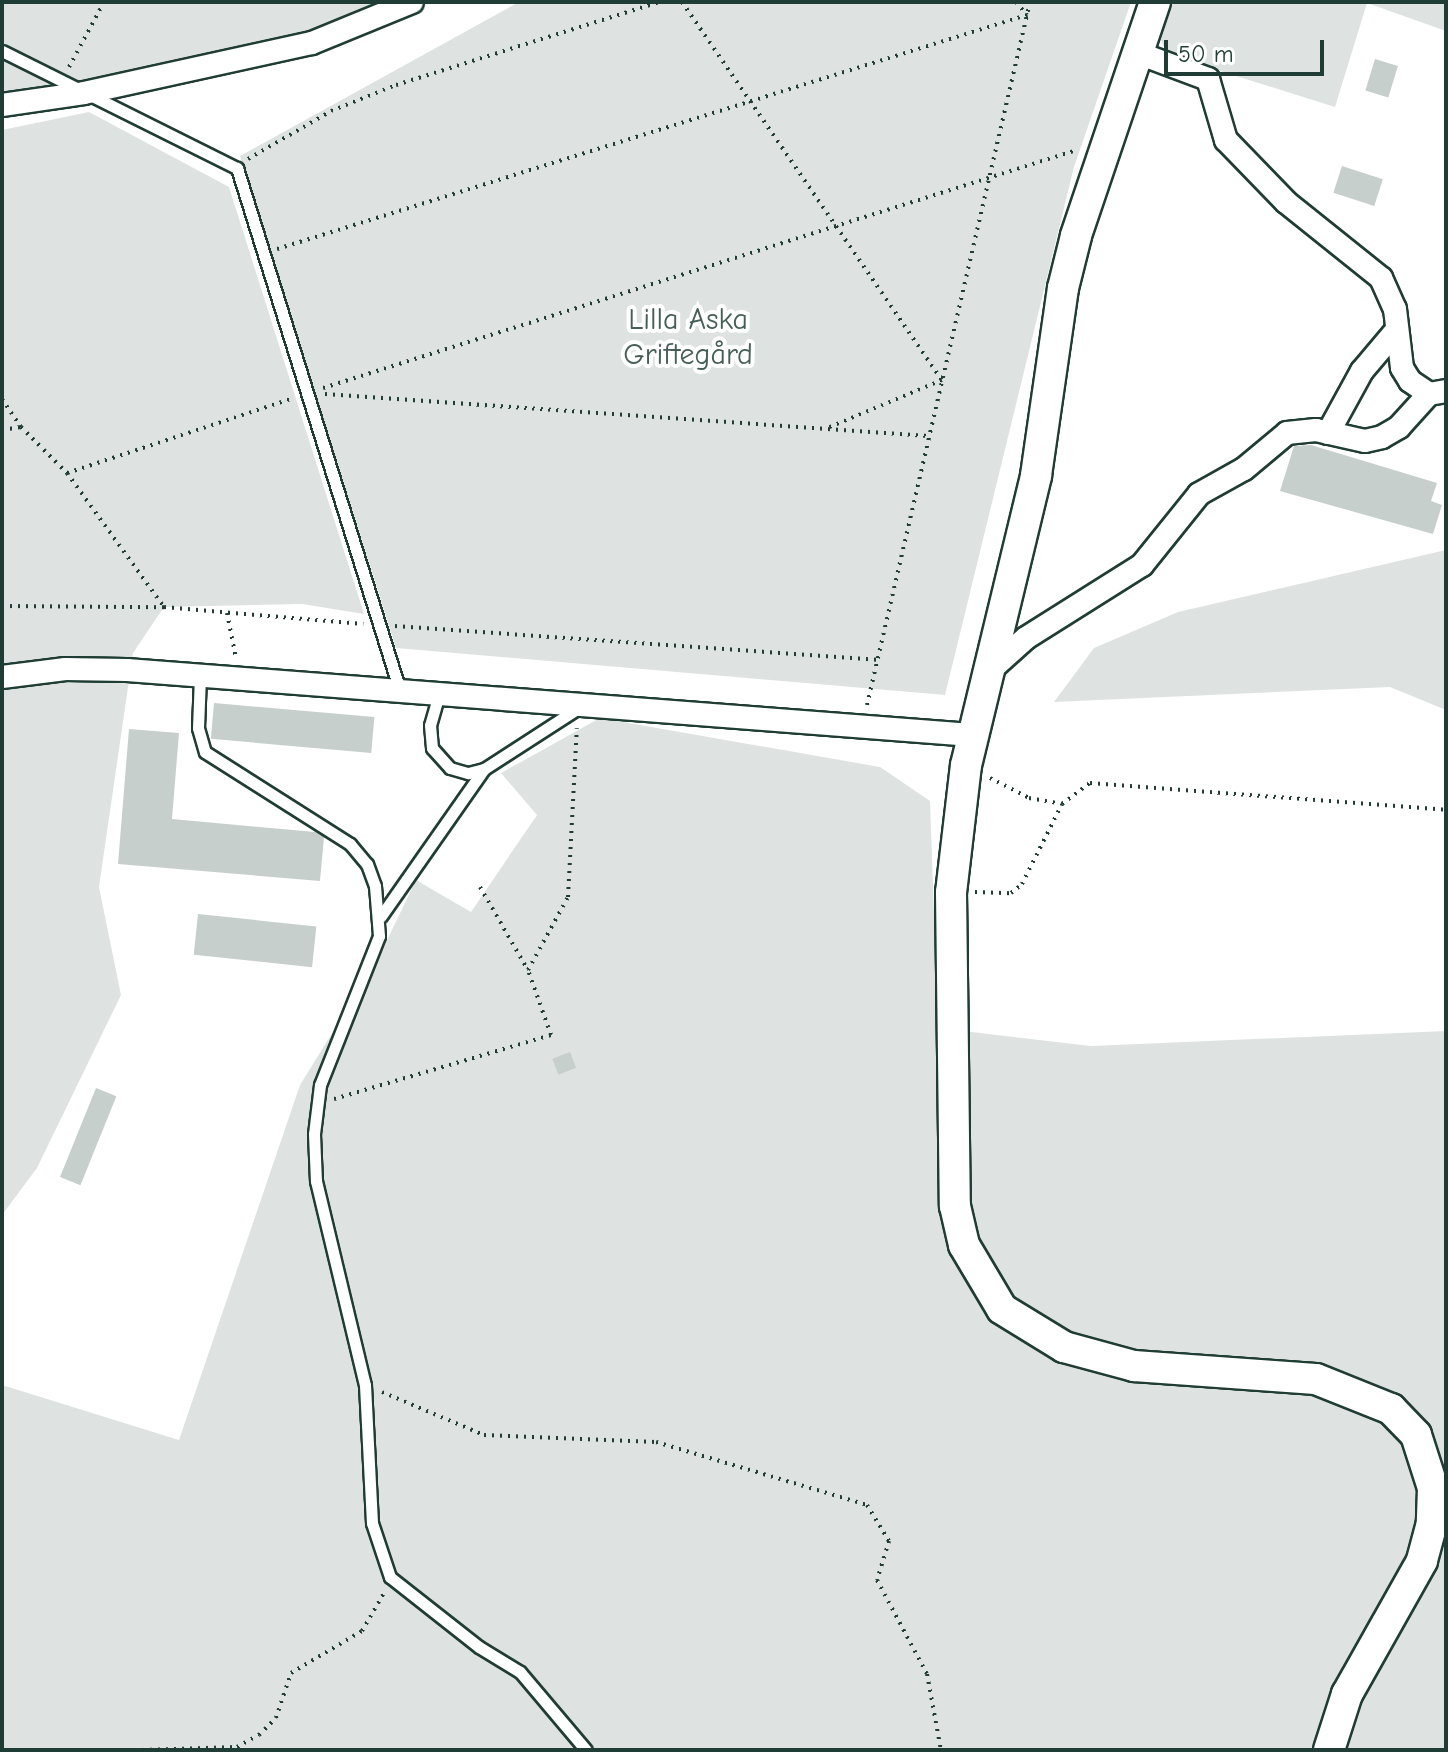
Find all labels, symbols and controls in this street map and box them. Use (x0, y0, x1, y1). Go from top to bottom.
scale bar (1168, 24, 1328, 74)
text: 50 m (1178, 40, 1234, 68)
park label: Lilla Aska Griftegård (623, 302, 753, 372)

